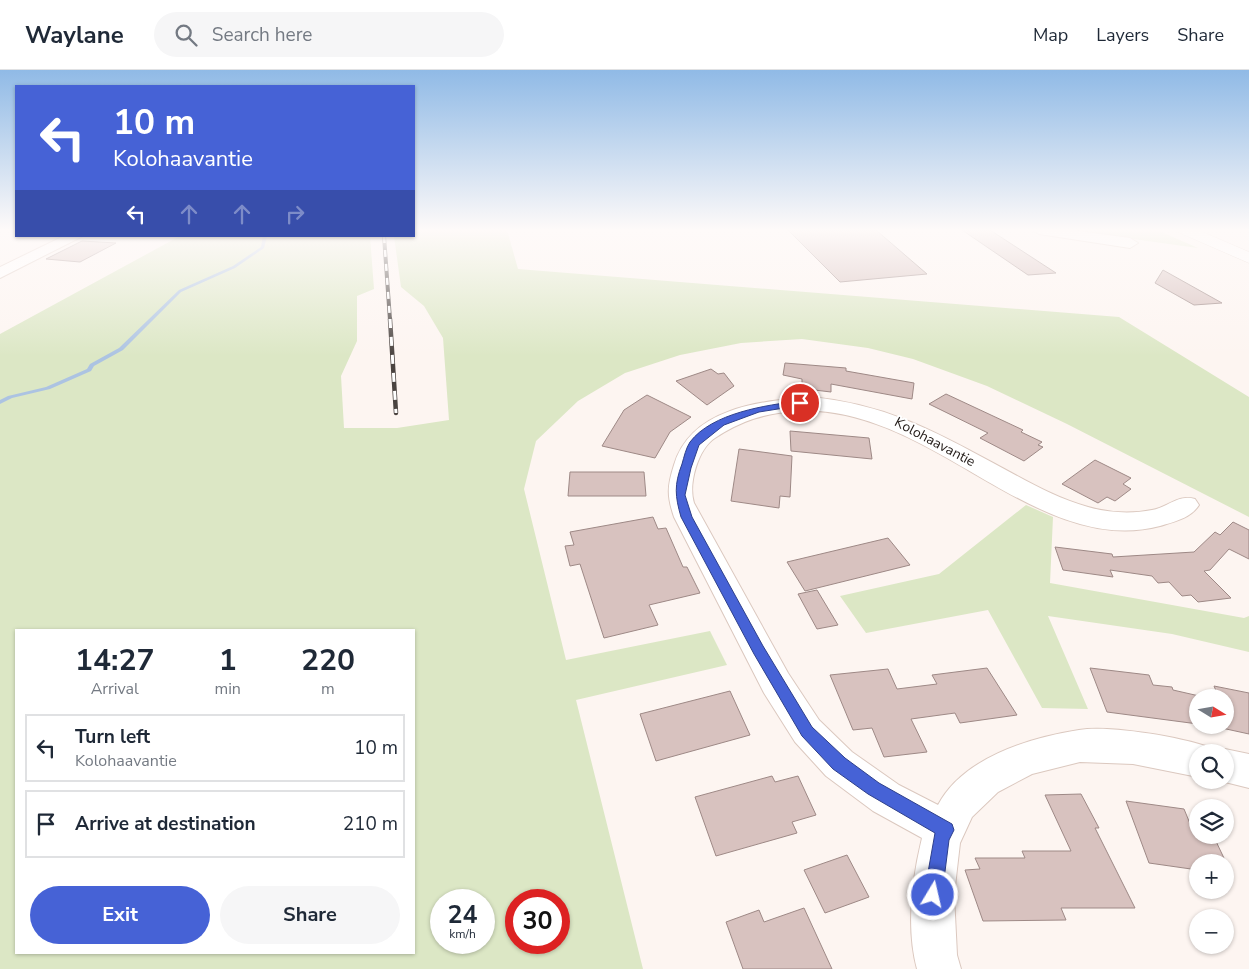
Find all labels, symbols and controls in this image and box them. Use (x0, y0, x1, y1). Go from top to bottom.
search box (154, 12, 504, 57)
text: Waylane (25, 19, 124, 51)
icon: search (172, 21, 200, 49)
text: Search here (212, 22, 312, 48)
text: Map (1033, 23, 1068, 47)
text: Layers (1096, 23, 1149, 47)
text: Share (1177, 23, 1224, 47)
text: 10 m (113, 99, 195, 146)
icon: left (30, 105, 95, 170)
text: Kolohaavantie (113, 144, 253, 174)
icon: left (122, 200, 150, 228)
icon: ahead (175, 200, 203, 228)
icon: ahead (228, 200, 256, 228)
icon: right (281, 200, 309, 228)
pin (779, 382, 821, 424)
icon: arrive (786, 389, 814, 417)
street label: Kolohaavantie (891, 413, 979, 471)
text: 14:27 (75, 640, 154, 681)
text: 1 (219, 640, 237, 681)
text: 220 (301, 640, 355, 681)
text: Arrival (91, 678, 139, 700)
text: min (214, 678, 241, 700)
text: m (321, 678, 335, 700)
north arrow (1189, 689, 1234, 734)
map controls (1189, 689, 1234, 954)
text: Turn left (75, 724, 150, 750)
icon: left (32, 734, 60, 762)
text: 10 m (354, 735, 398, 761)
button: search (1189, 744, 1234, 789)
text: Kolohaavantie (75, 750, 177, 772)
button: layers (1189, 799, 1234, 844)
icon: arrive (32, 810, 60, 838)
text: Arrive at destination (75, 811, 256, 837)
text: 210 m (343, 811, 398, 837)
button: + (1189, 854, 1234, 899)
position arrow (906, 868, 958, 920)
button: Exit (30, 886, 210, 944)
button: Share (220, 886, 400, 944)
speed limit sign: 30 (505, 889, 570, 954)
text: 24 (447, 898, 478, 932)
button: − (1189, 909, 1234, 954)
text: km/h (449, 926, 476, 942)

